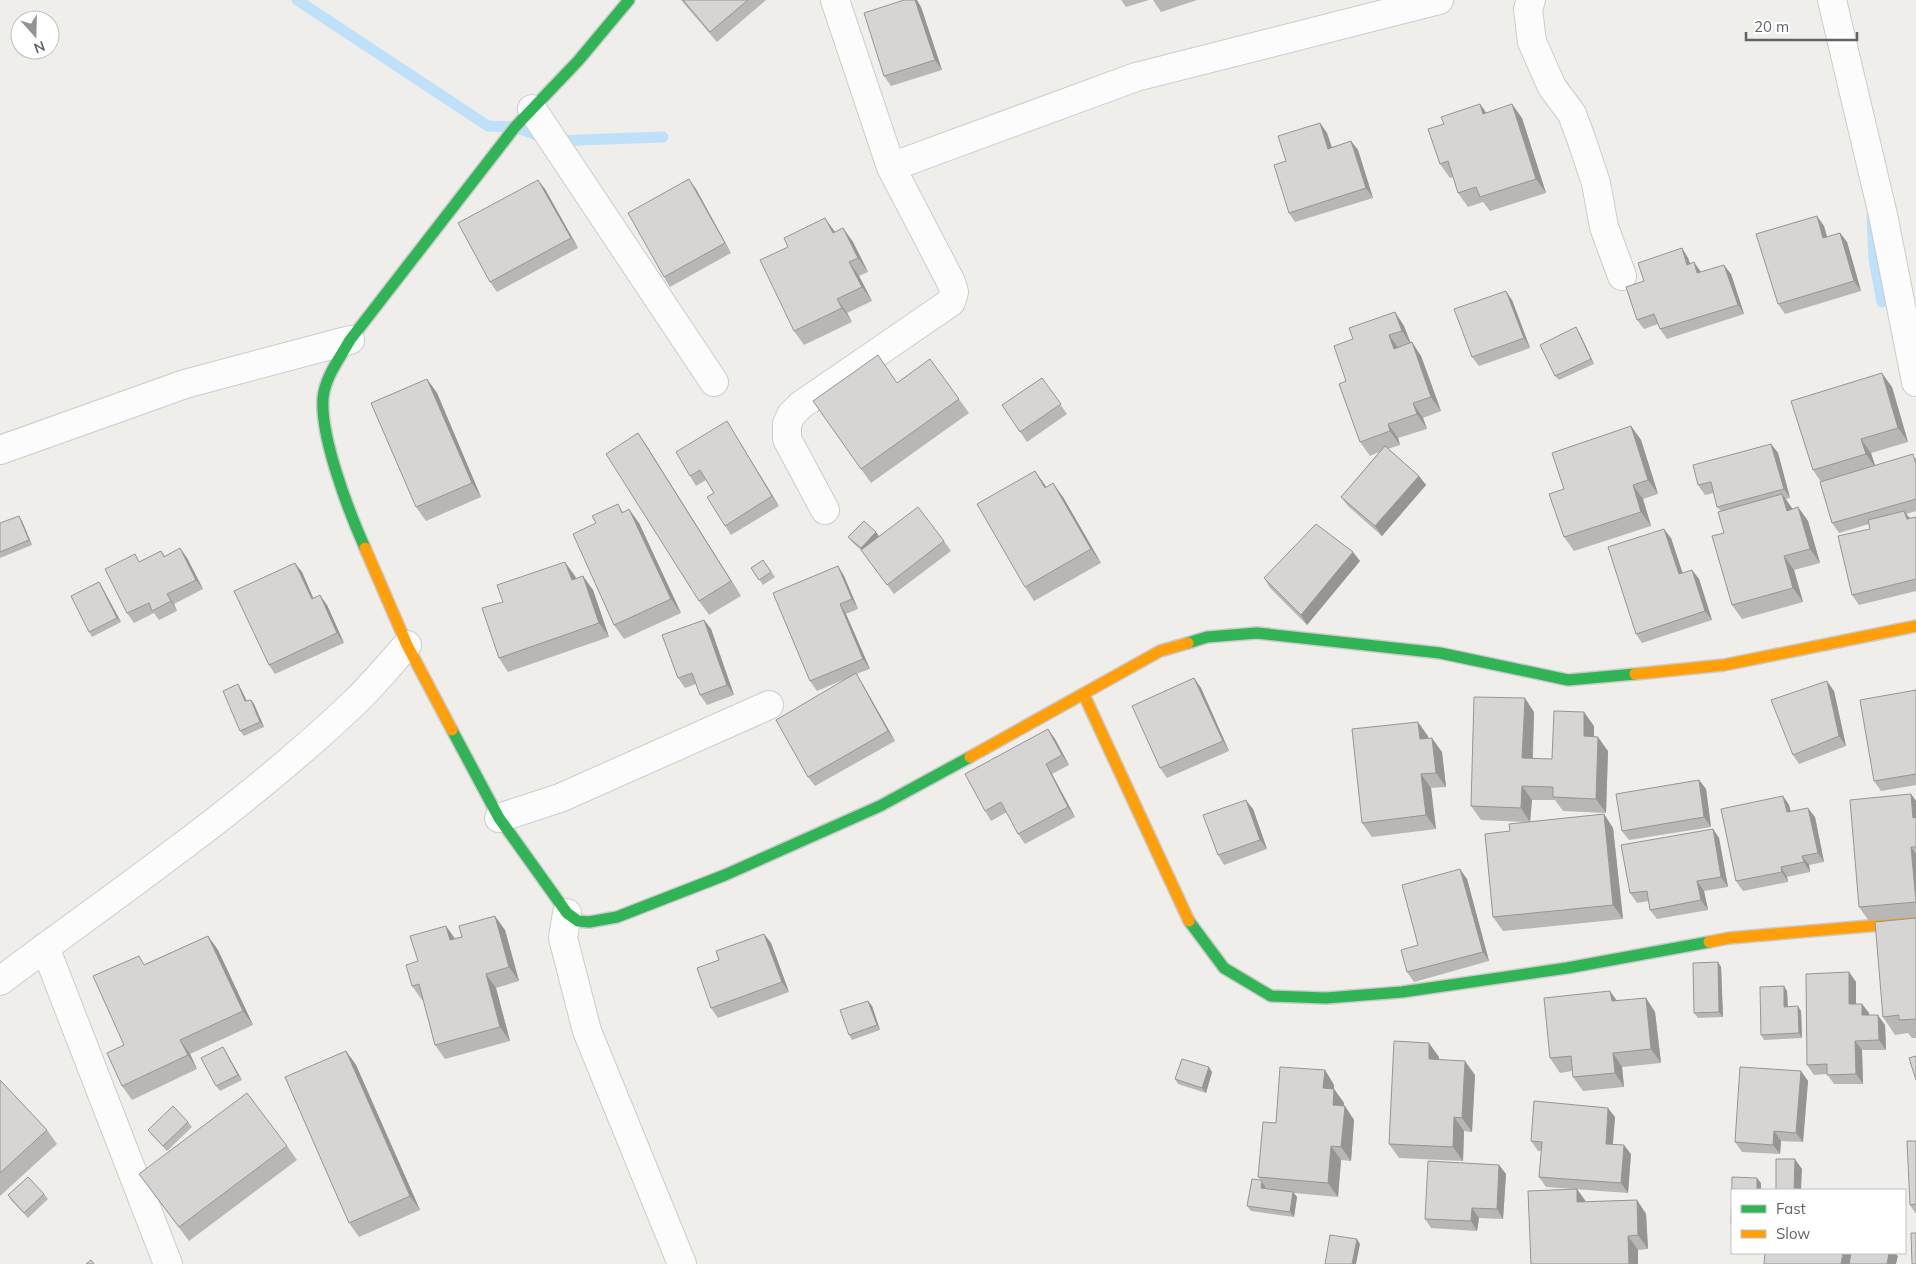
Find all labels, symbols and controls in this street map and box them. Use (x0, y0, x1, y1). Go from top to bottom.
north arrow (10, 10, 60, 60)
scale bar (1746, 10, 1857, 42)
text: 20 m (1754, 17, 1789, 36)
text: N (31, 37, 47, 57)
legend (1731, 1189, 1906, 1254)
text: Fast (1776, 1199, 1806, 1218)
text: Slow (1776, 1224, 1810, 1243)

